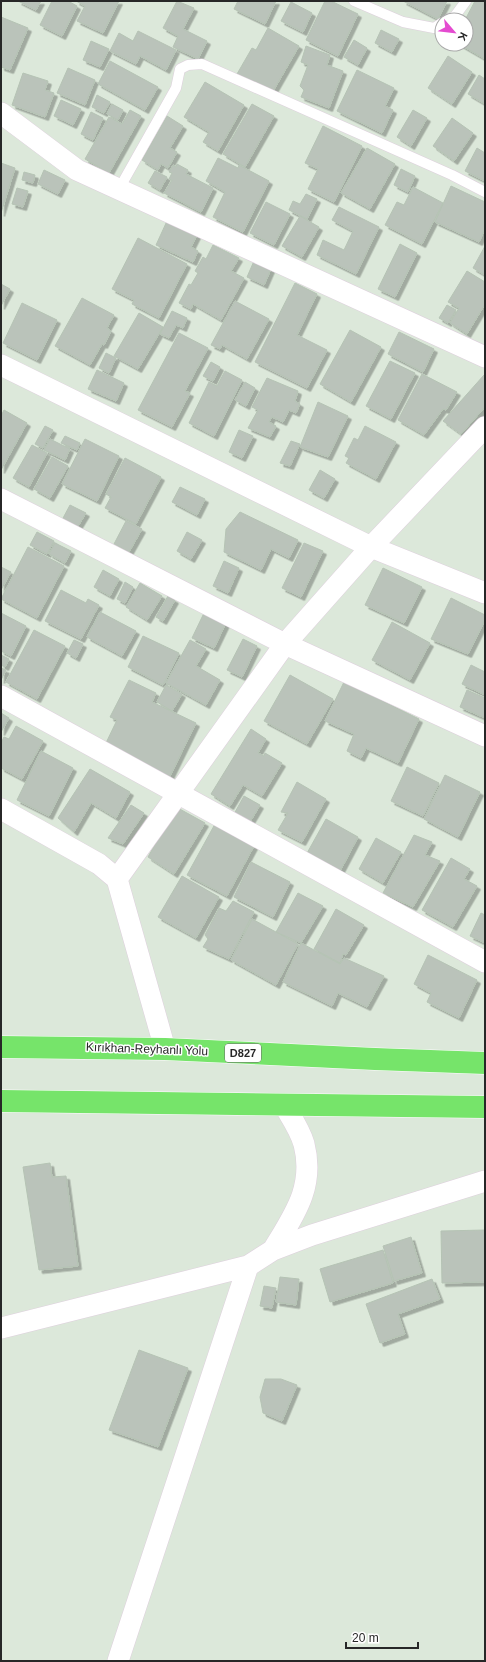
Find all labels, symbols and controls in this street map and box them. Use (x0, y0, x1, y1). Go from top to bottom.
north arrow (434, 12, 474, 52)
text: K (456, 30, 470, 43)
street label: Kırıkhan-Reyhanlı Yolu (86, 1040, 208, 1058)
road number: D827 (225, 1044, 261, 1062)
scale bar (346, 1624, 418, 1650)
text: 20 m (352, 1631, 379, 1645)

